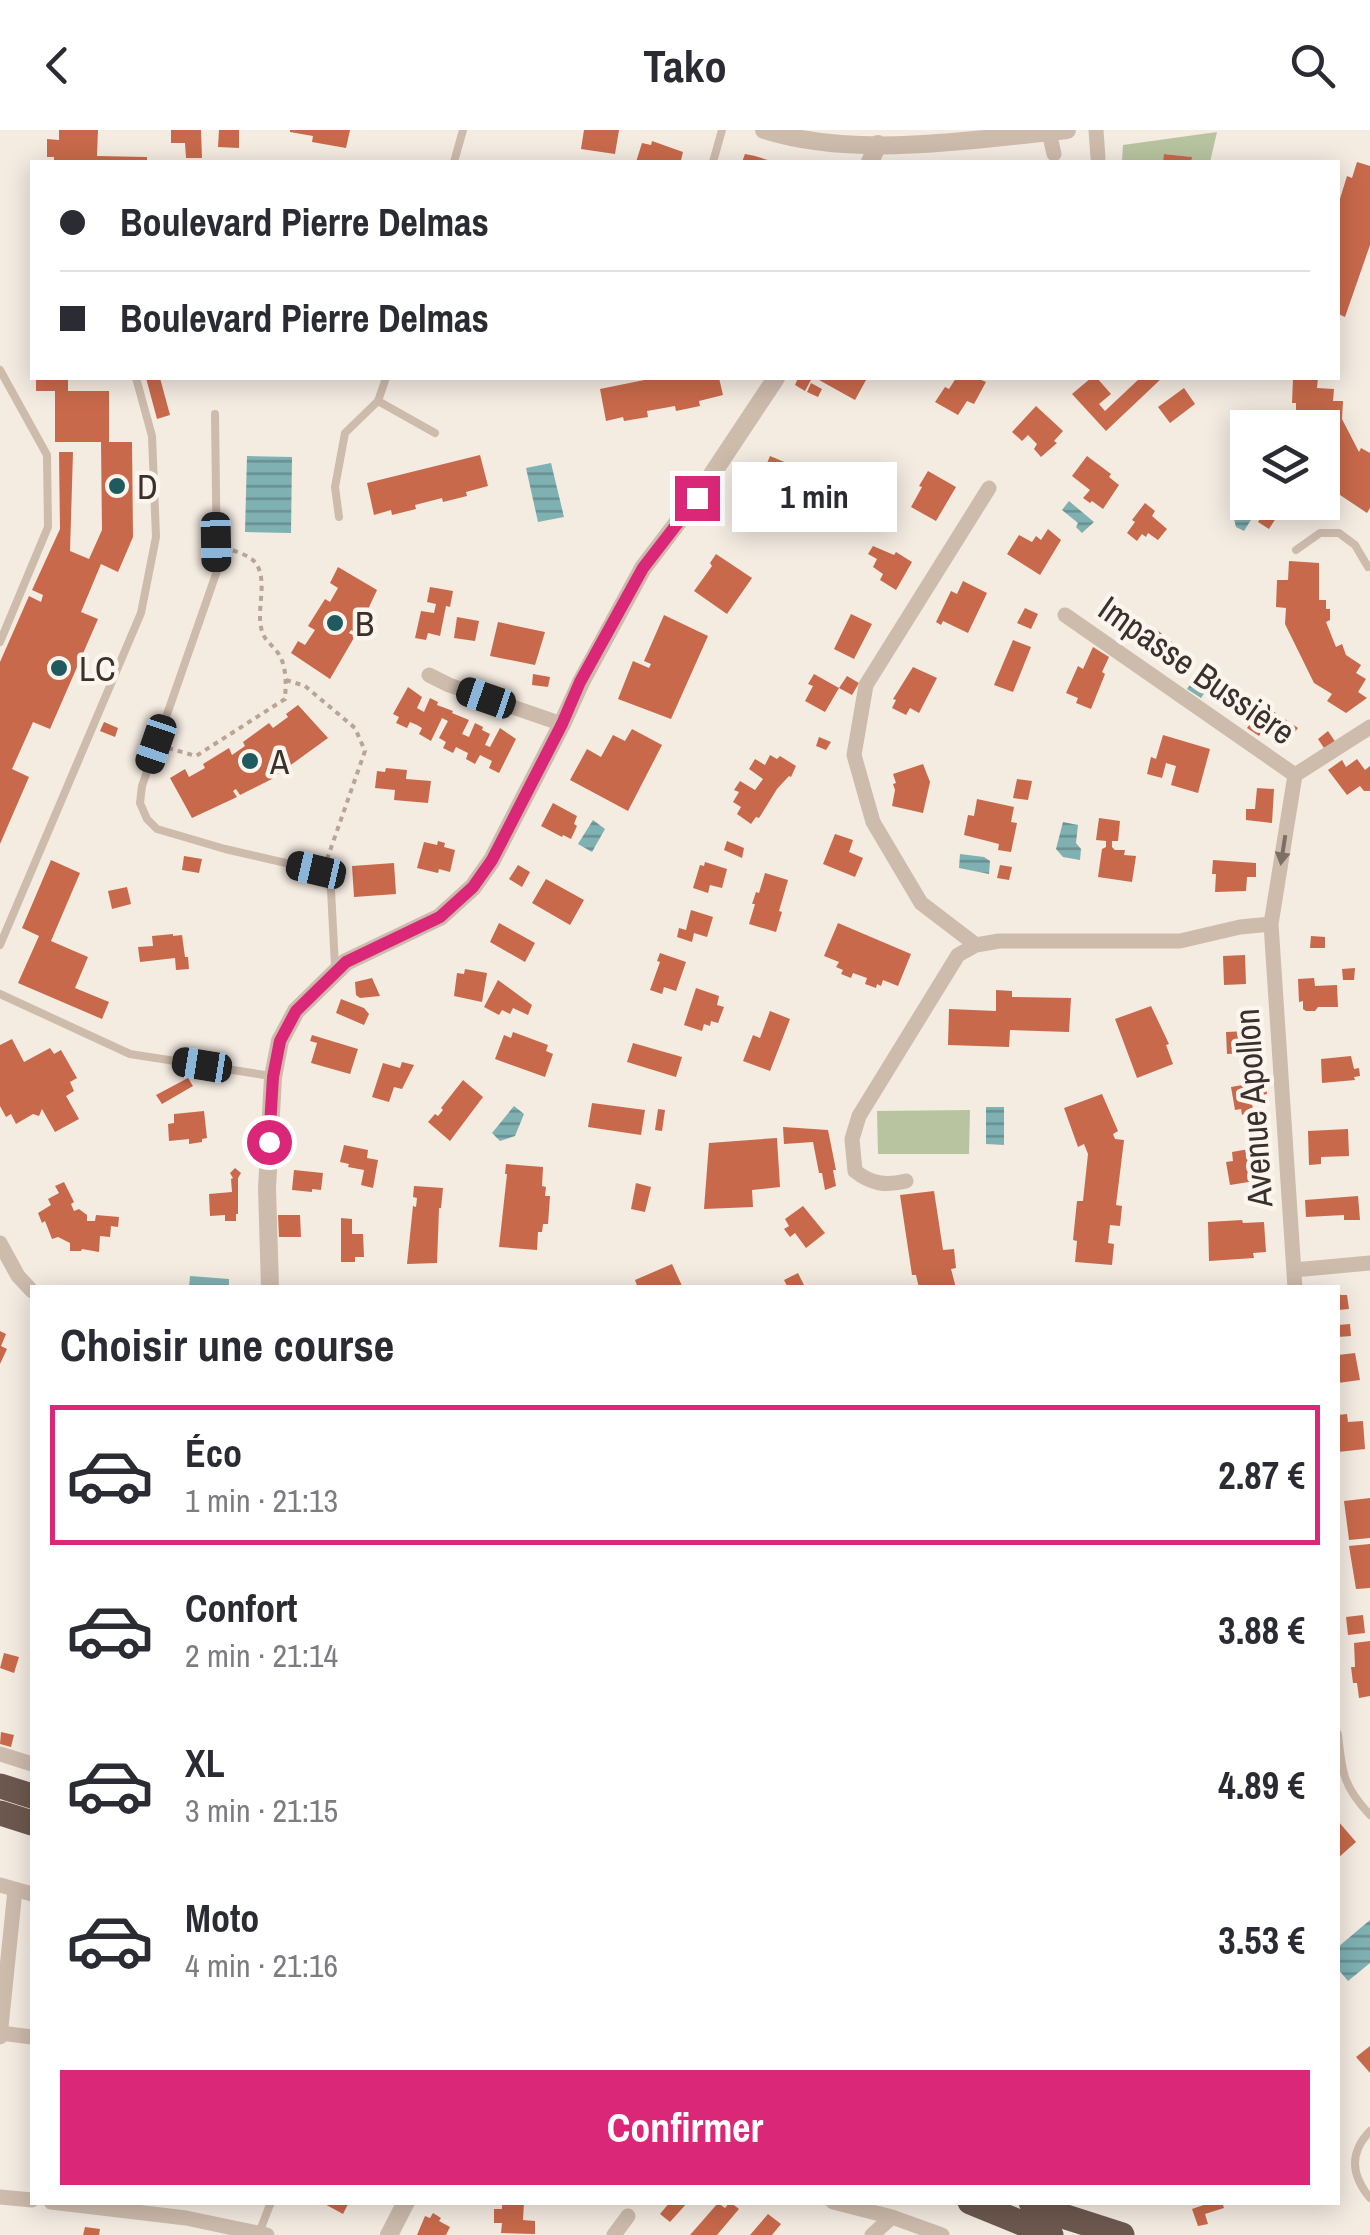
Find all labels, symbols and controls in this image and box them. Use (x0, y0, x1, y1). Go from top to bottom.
text: Tako (643, 35, 727, 96)
icon: back (30, 38, 85, 93)
icon: search (1285, 38, 1340, 93)
text: Boulevard Pierre Delmas (120, 197, 489, 248)
text: Boulevard Pierre Delmas (120, 293, 489, 344)
map controls (1230, 410, 1340, 520)
button: layers (1230, 410, 1340, 520)
place label: D (137, 463, 158, 510)
callout: 1 min (732, 463, 897, 533)
marker: D (106, 475, 128, 497)
text: 1 min (780, 475, 849, 518)
route end (675, 476, 720, 521)
car (200, 512, 232, 572)
street label: Impasse Bussière (1089, 585, 1305, 755)
place label: B (355, 600, 374, 647)
marker: B (324, 612, 346, 634)
place label: LC (79, 645, 116, 692)
marker: LC (48, 657, 70, 679)
car (453, 674, 519, 722)
car (132, 711, 180, 777)
place label: A (269, 738, 290, 785)
marker: A (239, 750, 261, 772)
one-way arrow (1275, 834, 1291, 866)
car (283, 849, 349, 891)
street label: Avenue Apollon (1223, 1007, 1283, 1210)
car (170, 1045, 234, 1085)
route start (247, 1120, 292, 1165)
text: Choisir une course (60, 1314, 394, 1375)
text: Éco (185, 1428, 242, 1479)
icon: car (65, 1430, 155, 1520)
text: 2.87 € (1218, 1450, 1305, 1501)
text: 1 min · 21:13 (185, 1479, 338, 1522)
text: Confort (185, 1583, 297, 1634)
icon: car (65, 1585, 155, 1675)
text: 3.88 € (1218, 1605, 1305, 1656)
text: 2 min · 21:14 (185, 1634, 338, 1677)
text: XL (185, 1738, 225, 1789)
icon: car (65, 1740, 155, 1830)
text: 4.89 € (1218, 1760, 1305, 1811)
text: 3 min · 21:15 (185, 1789, 338, 1832)
text: Moto (185, 1893, 259, 1944)
icon: car (65, 1895, 155, 1985)
text: 3.53 € (1218, 1915, 1305, 1966)
text: 4 min · 21:16 (185, 1944, 338, 1987)
button: Confirmer (60, 2070, 1310, 2185)

